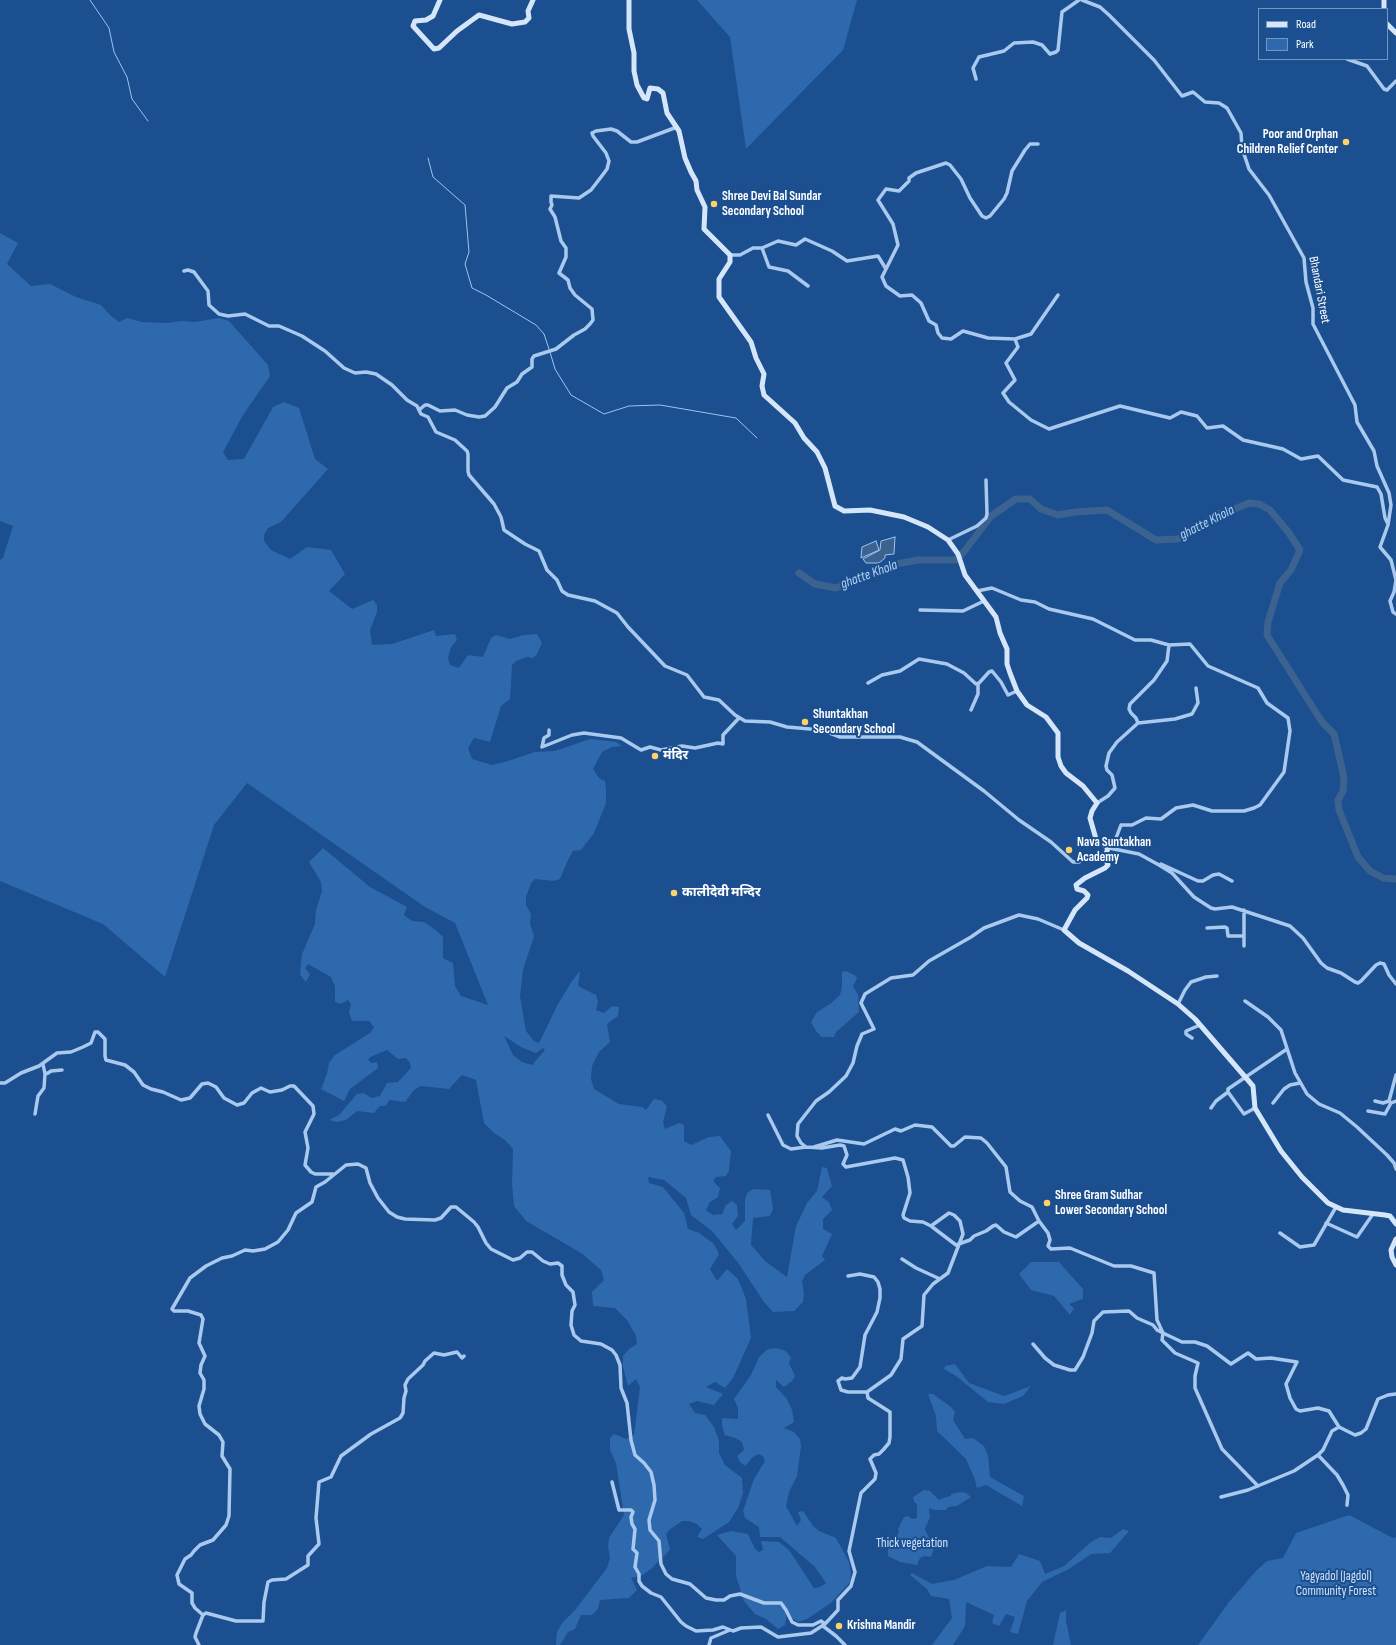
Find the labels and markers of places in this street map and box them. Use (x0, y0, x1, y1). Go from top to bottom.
place label: Poor and Orphan Children Relief Center (1237, 127, 1338, 158)
marker: Poor and Orphan Children Relief Center (1341, 137, 1351, 147)
place label: Shree Devi Bal Sundar Secondary School (722, 189, 822, 220)
marker: Shree Devi Bal Sundar Secondary School (709, 199, 719, 209)
place label: Shuntakhan Secondary School (813, 707, 895, 738)
marker: Shuntakhan Secondary School (800, 717, 810, 727)
place label: मंदिर (663, 748, 688, 764)
marker: मंदिर (650, 751, 660, 761)
place label: Nava Suntakhan Academy (1077, 835, 1151, 866)
marker: Nava Suntakhan Academy (1064, 845, 1074, 855)
place label: कालीदेवी मन्दिर (682, 885, 761, 901)
marker: कालीदेवी मन्दिर (669, 888, 679, 898)
place label: Shree Gram Sudhar Lower Secondary School (1055, 1188, 1167, 1219)
marker: Shree Gram Sudhar Lower Secondary School (1042, 1198, 1052, 1208)
place label: Krishna Mandir (847, 1618, 916, 1634)
marker: Krishna Mandir (834, 1621, 844, 1631)

